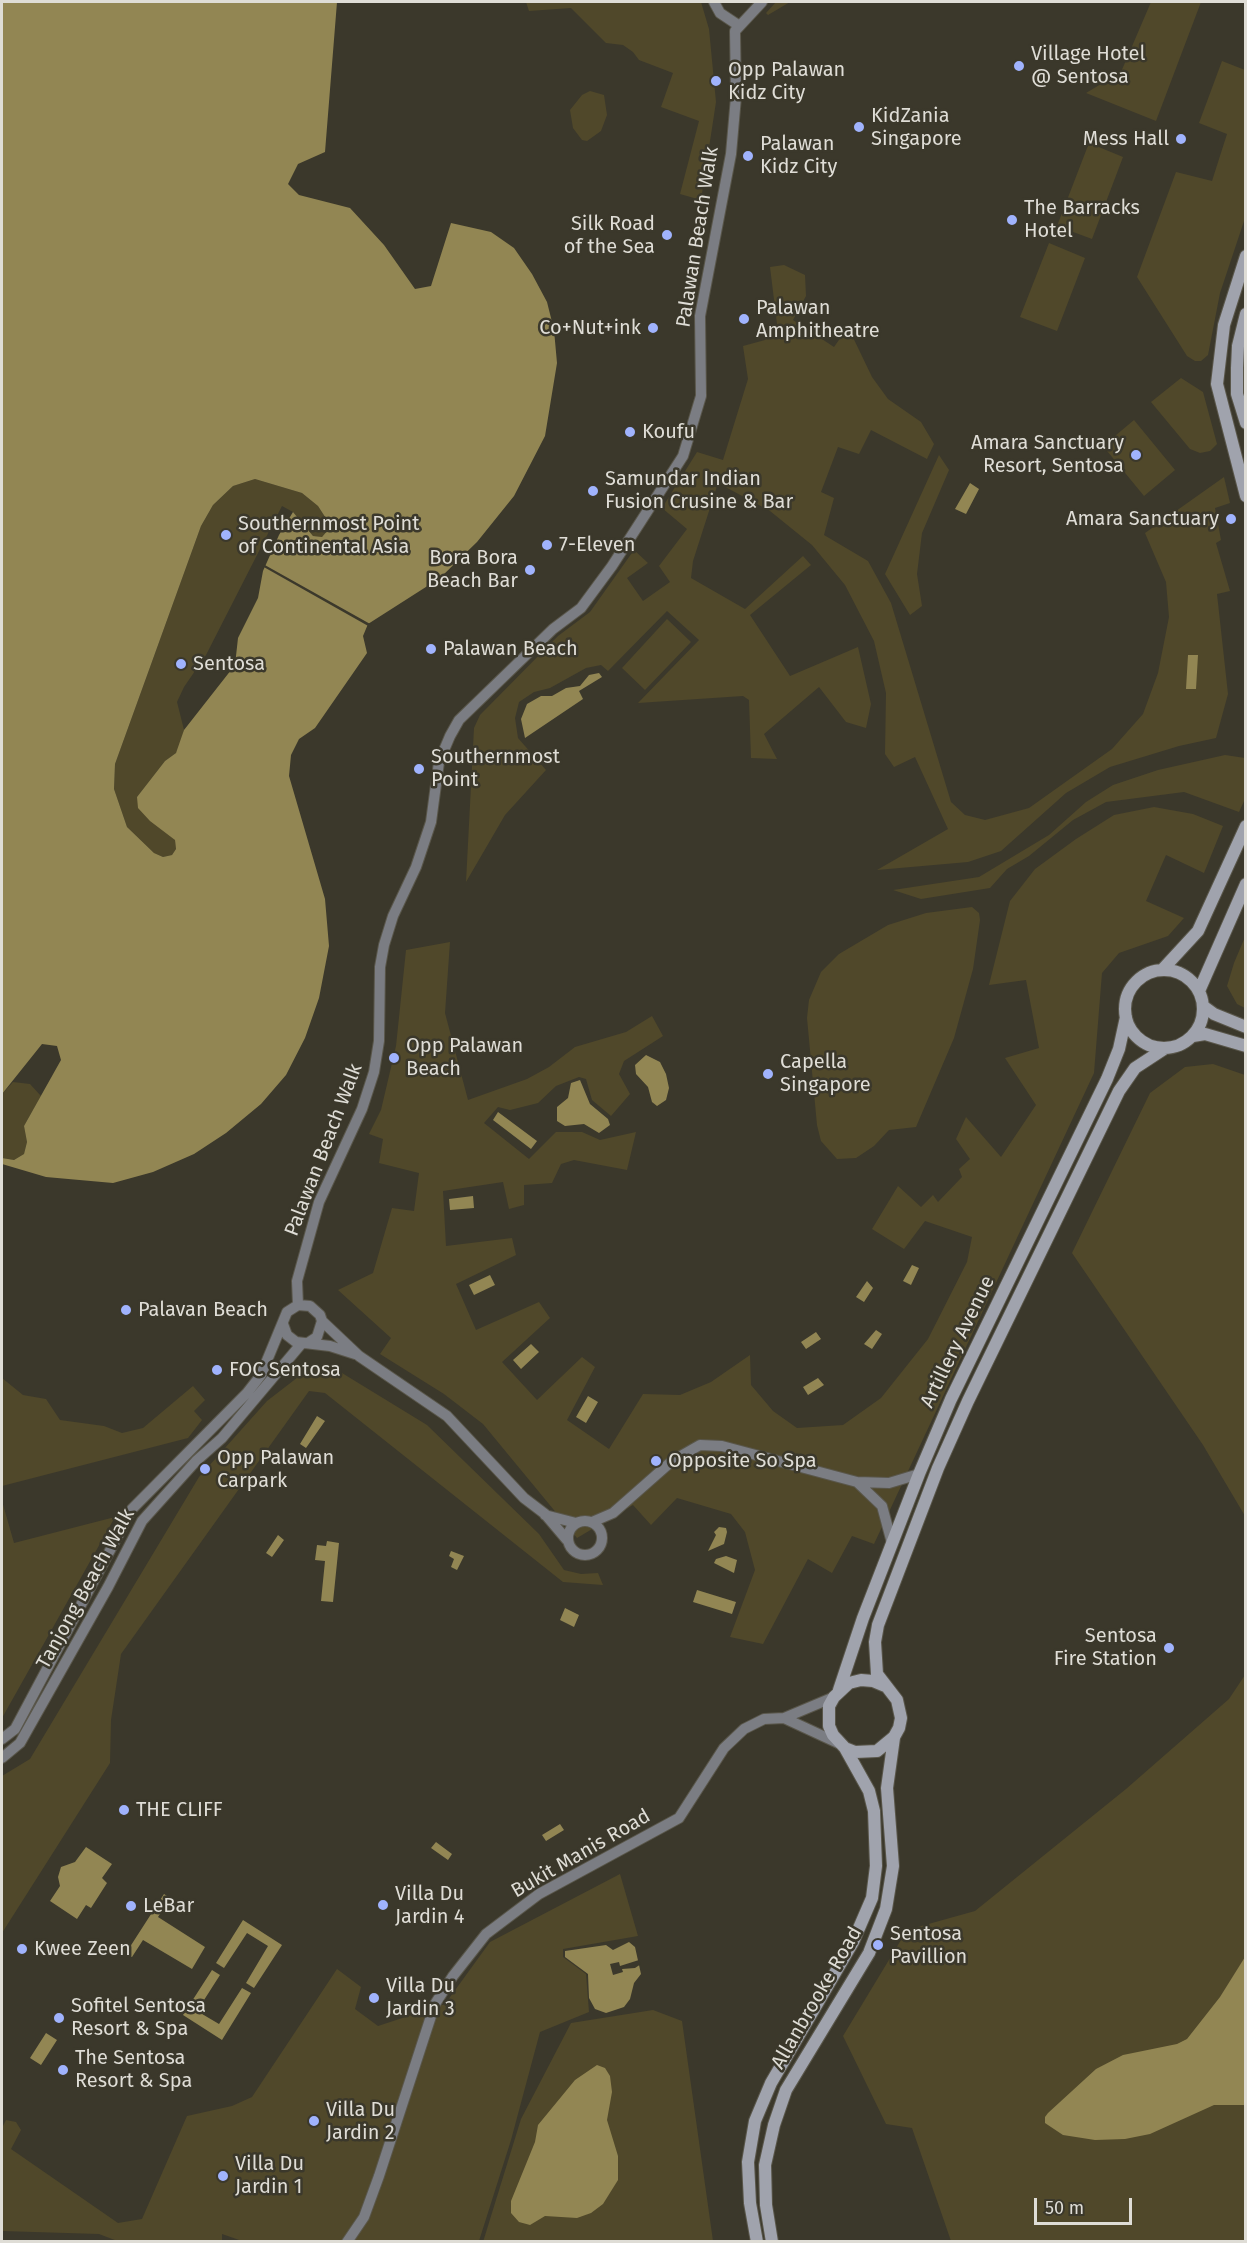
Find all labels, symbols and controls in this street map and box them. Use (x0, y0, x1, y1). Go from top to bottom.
place label: Village Hotel @ Sentosa (1031, 42, 1145, 89)
place label: Opp Palawan Kidz City (728, 58, 845, 105)
marker: Village Hotel @ Sentosa (1012, 59, 1026, 73)
marker: Opp Palawan Kidz City (709, 74, 723, 88)
place label: KidZania Singapore (871, 104, 962, 151)
marker: KidZania Singapore (852, 120, 866, 134)
place label: Mess Hall (1083, 127, 1169, 151)
place label: Palawan Kidz City (760, 132, 837, 179)
marker: Mess Hall (1174, 132, 1188, 146)
street label: Palawan Beach Walk (672, 145, 724, 329)
marker: Palawan Kidz City (741, 149, 755, 163)
place label: The Barracks Hotel (1024, 196, 1140, 243)
place label: Silk Road of the Sea (564, 212, 655, 259)
marker: The Barracks Hotel (1005, 213, 1019, 227)
marker: Silk Road of the Sea (660, 228, 674, 242)
place label: Palawan Amphitheatre (756, 296, 880, 343)
marker: Palawan Amphitheatre (737, 312, 751, 326)
place label: Co+Nut+ink (539, 316, 641, 340)
marker: Co+Nut+ink (646, 321, 660, 335)
place label: Koufu (642, 420, 695, 444)
marker: Koufu (623, 425, 637, 439)
place label: Amara Sanctuary Resort, Sentosa (971, 431, 1124, 478)
marker: Amara Sanctuary Resort, Sentosa (1129, 448, 1143, 462)
place label: Samundar Indian Fusion Crusine & Bar (605, 467, 793, 514)
marker: Samundar Indian Fusion Crusine & Bar (586, 484, 600, 498)
place label: Amara Sanctuary (1066, 507, 1219, 531)
place label: Southernmost Point of Continental Asia (238, 512, 419, 559)
marker: Amara Sanctuary (1224, 512, 1238, 526)
marker: Southernmost Point of Continental Asia (219, 528, 233, 542)
place label: 7-Eleven (559, 533, 635, 557)
marker: 7-Eleven (540, 538, 554, 552)
place label: Bora Bora Beach Bar (427, 546, 518, 593)
marker: Bora Bora Beach Bar (523, 563, 537, 577)
place label: Palawan Beach (443, 637, 578, 661)
marker: Palawan Beach (424, 642, 438, 656)
place label: Sentosa (193, 652, 265, 676)
marker: Sentosa (174, 657, 188, 671)
place label: Southernmost Point (431, 745, 560, 792)
marker: Southernmost Point (412, 762, 426, 776)
place label: Opp Palawan Beach (406, 1034, 523, 1081)
place label: Capella Singapore (780, 1050, 871, 1097)
marker: Opp Palawan Beach (387, 1051, 401, 1065)
street label: Palawan Beach Walk (280, 1060, 368, 1240)
marker: Capella Singapore (761, 1067, 775, 1081)
street label: Artillery Avenue (916, 1272, 1000, 1412)
place label: Palavan Beach (138, 1298, 268, 1322)
marker: Palavan Beach (119, 1303, 133, 1317)
place label: FOC Sentosa (229, 1358, 341, 1382)
marker: FOC Sentosa (210, 1363, 224, 1377)
place label: Opp Palawan Carpark (217, 1446, 334, 1493)
place label: Opposite So Spa (668, 1449, 817, 1473)
marker: Opposite So Spa (649, 1454, 663, 1468)
marker: Opp Palawan Carpark (198, 1462, 212, 1476)
street label: Tanjong Beach Walk (32, 1505, 140, 1673)
place label: Sentosa Fire Station (1054, 1624, 1157, 1671)
marker: Sentosa Fire Station (1162, 1641, 1176, 1655)
place label: THE CLIFF (136, 1798, 223, 1822)
marker: THE CLIFF (117, 1803, 131, 1817)
street label: Bukit Manis Road (507, 1804, 655, 1904)
place label: Villa Du Jardin 4 (395, 1882, 464, 1929)
place label: LeBar (143, 1894, 194, 1918)
marker: Villa Du Jardin 4 (376, 1898, 390, 1912)
marker: LeBar (124, 1899, 138, 1913)
place label: Sentosa Pavillion (890, 1922, 967, 1969)
street label: Allanbrooke Road (767, 1923, 867, 2073)
place label: Kwee Zeen (34, 1937, 131, 1961)
marker: Sentosa Pavillion (871, 1938, 885, 1952)
marker: Kwee Zeen (15, 1942, 29, 1956)
place label: Villa Du Jardin 3 (386, 1974, 455, 2021)
marker: Villa Du Jardin 3 (367, 1991, 381, 2005)
place label: Sofitel Sentosa Resort & Spa (71, 1994, 206, 2041)
marker: Sofitel Sentosa Resort & Spa (52, 2011, 66, 2025)
place label: The Sentosa Resort & Spa (75, 2046, 192, 2093)
marker: The Sentosa Resort & Spa (56, 2063, 70, 2077)
place label: Villa Du Jardin 2 (326, 2098, 395, 2145)
marker: Villa Du Jardin 2 (307, 2114, 321, 2128)
place label: Villa Du Jardin 1 (235, 2152, 304, 2199)
marker: Villa Du Jardin 1 (216, 2169, 230, 2183)
scale bar (1037, 2186, 1134, 2224)
text: 50 m (1045, 2197, 1084, 2219)

